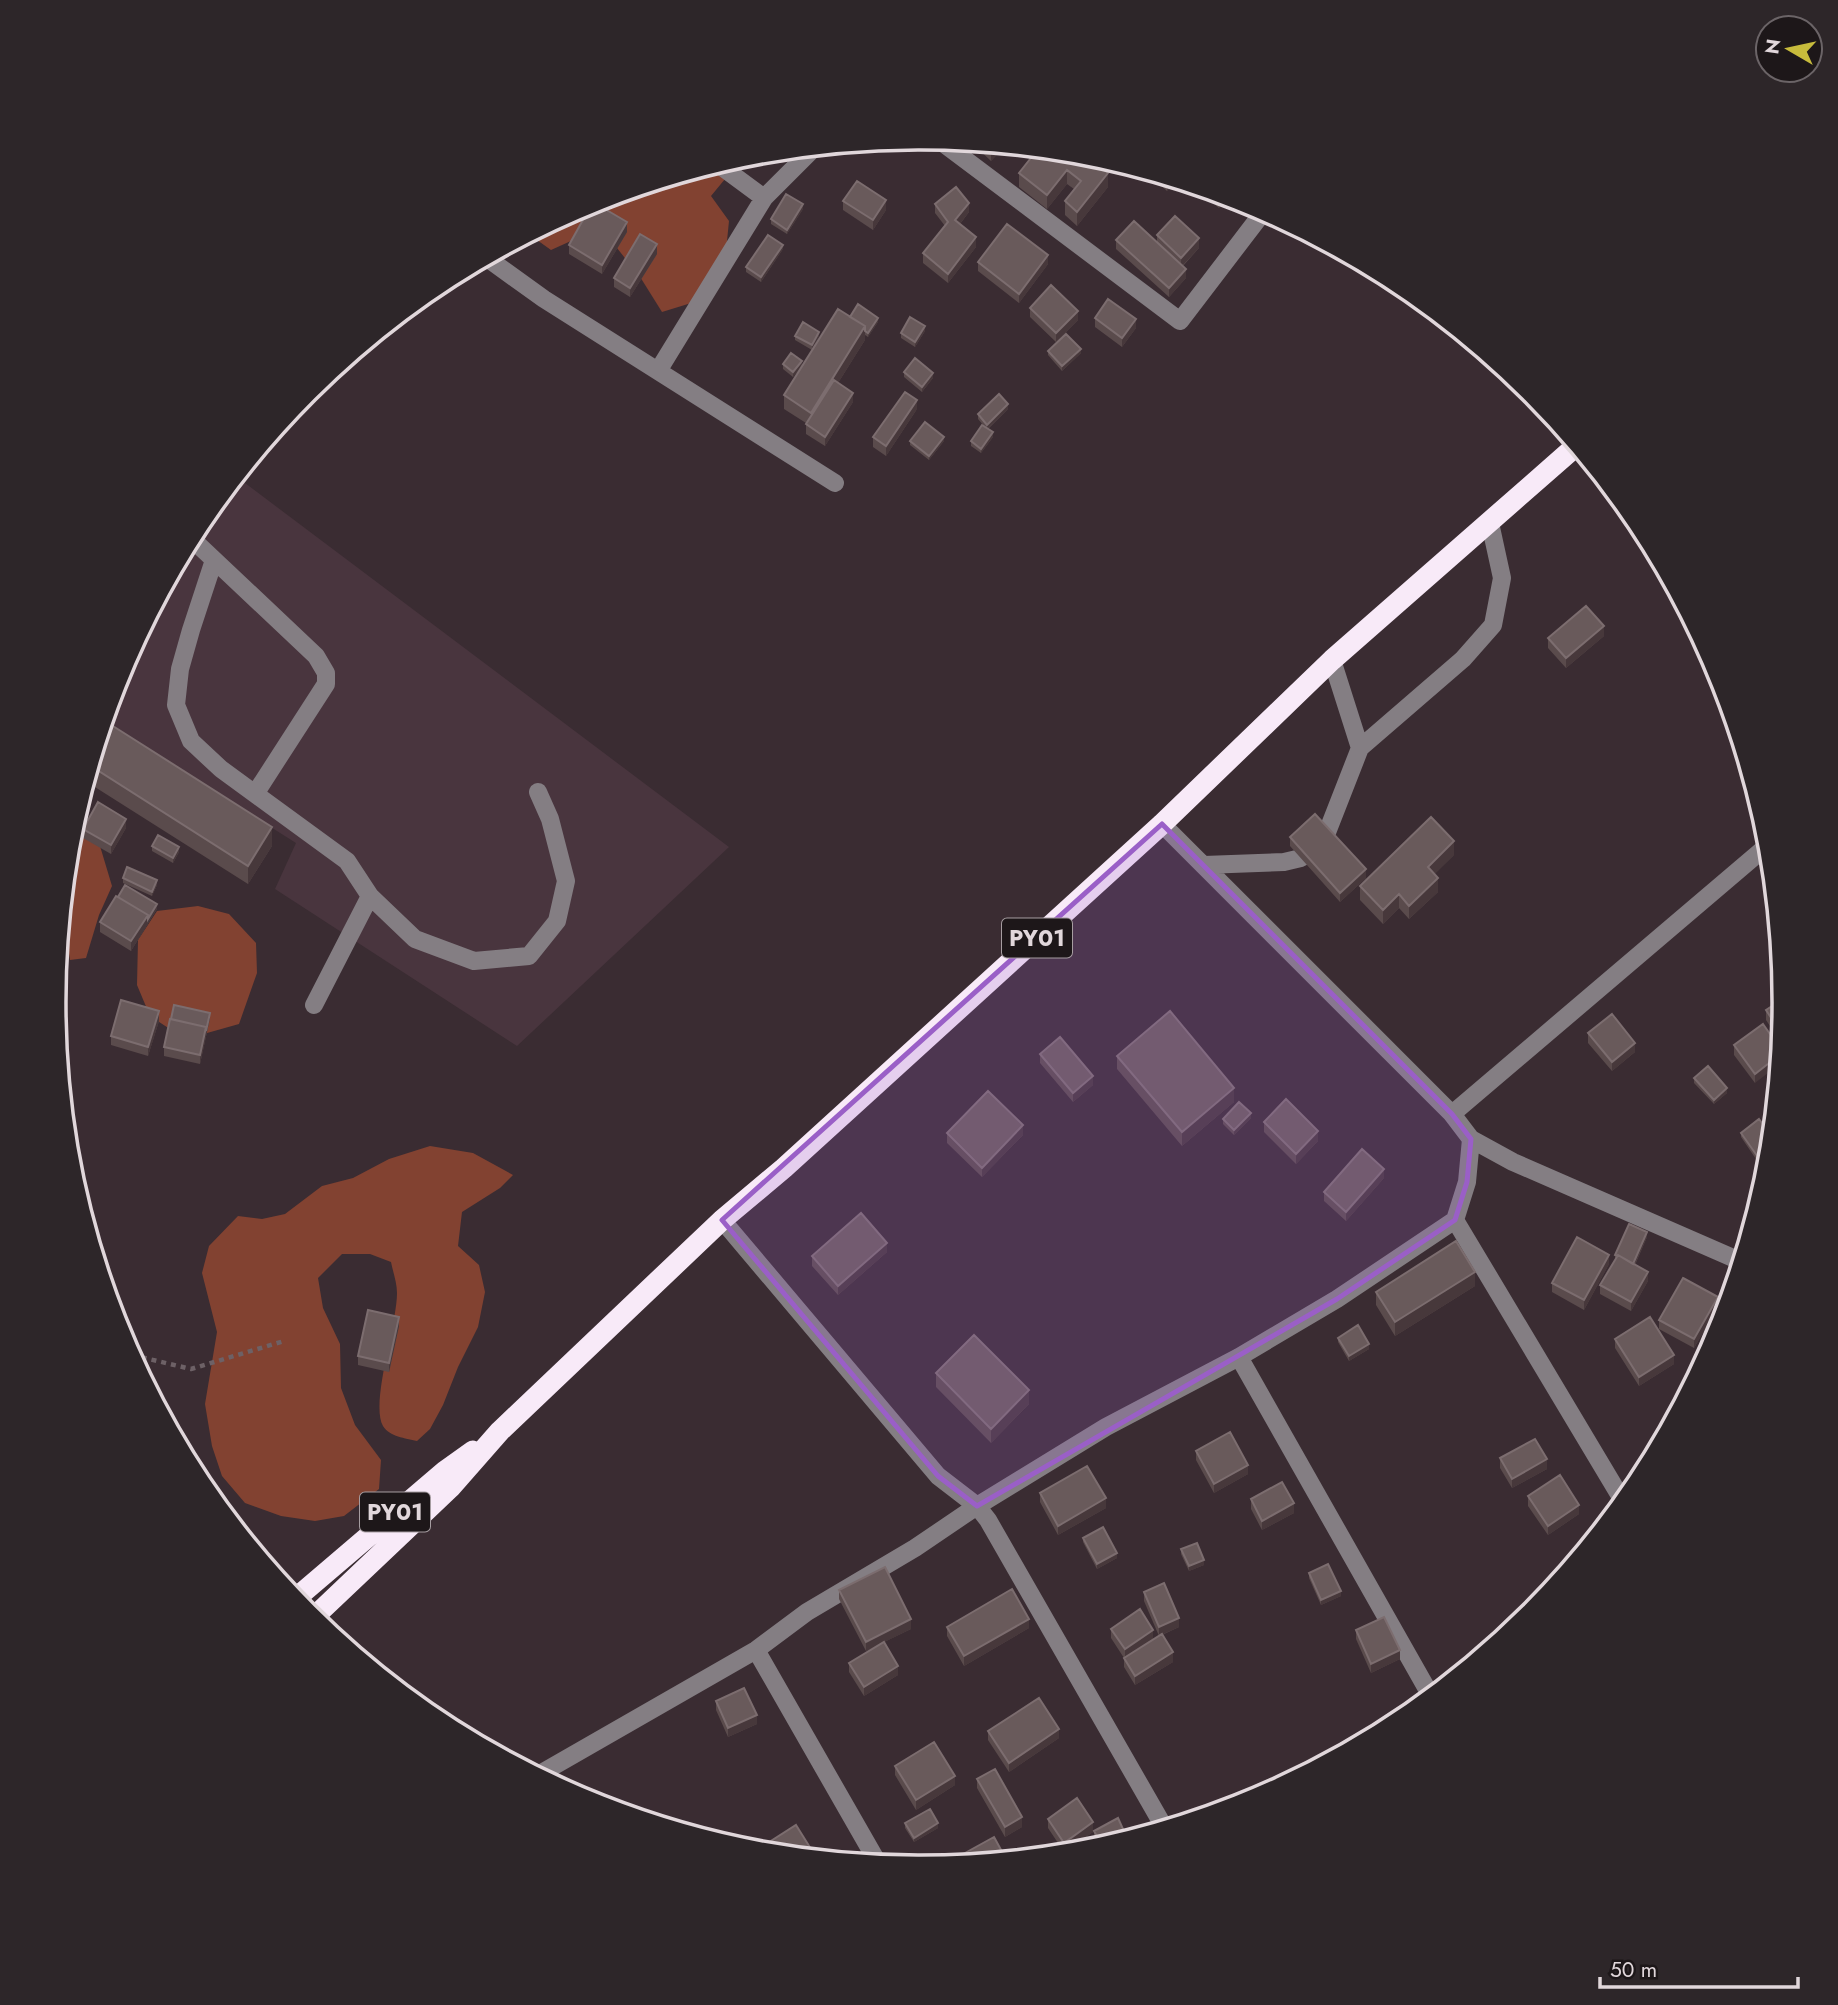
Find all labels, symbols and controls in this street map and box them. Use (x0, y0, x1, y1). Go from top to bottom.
north arrow (1754, 14, 1824, 84)
text: N (1758, 37, 1787, 56)
road number: PY01 (1002, 918, 1072, 958)
road number: PY01 (360, 1492, 430, 1532)
scale bar (1600, 1946, 1798, 1990)
text: 50 m (1610, 1955, 1657, 1985)

